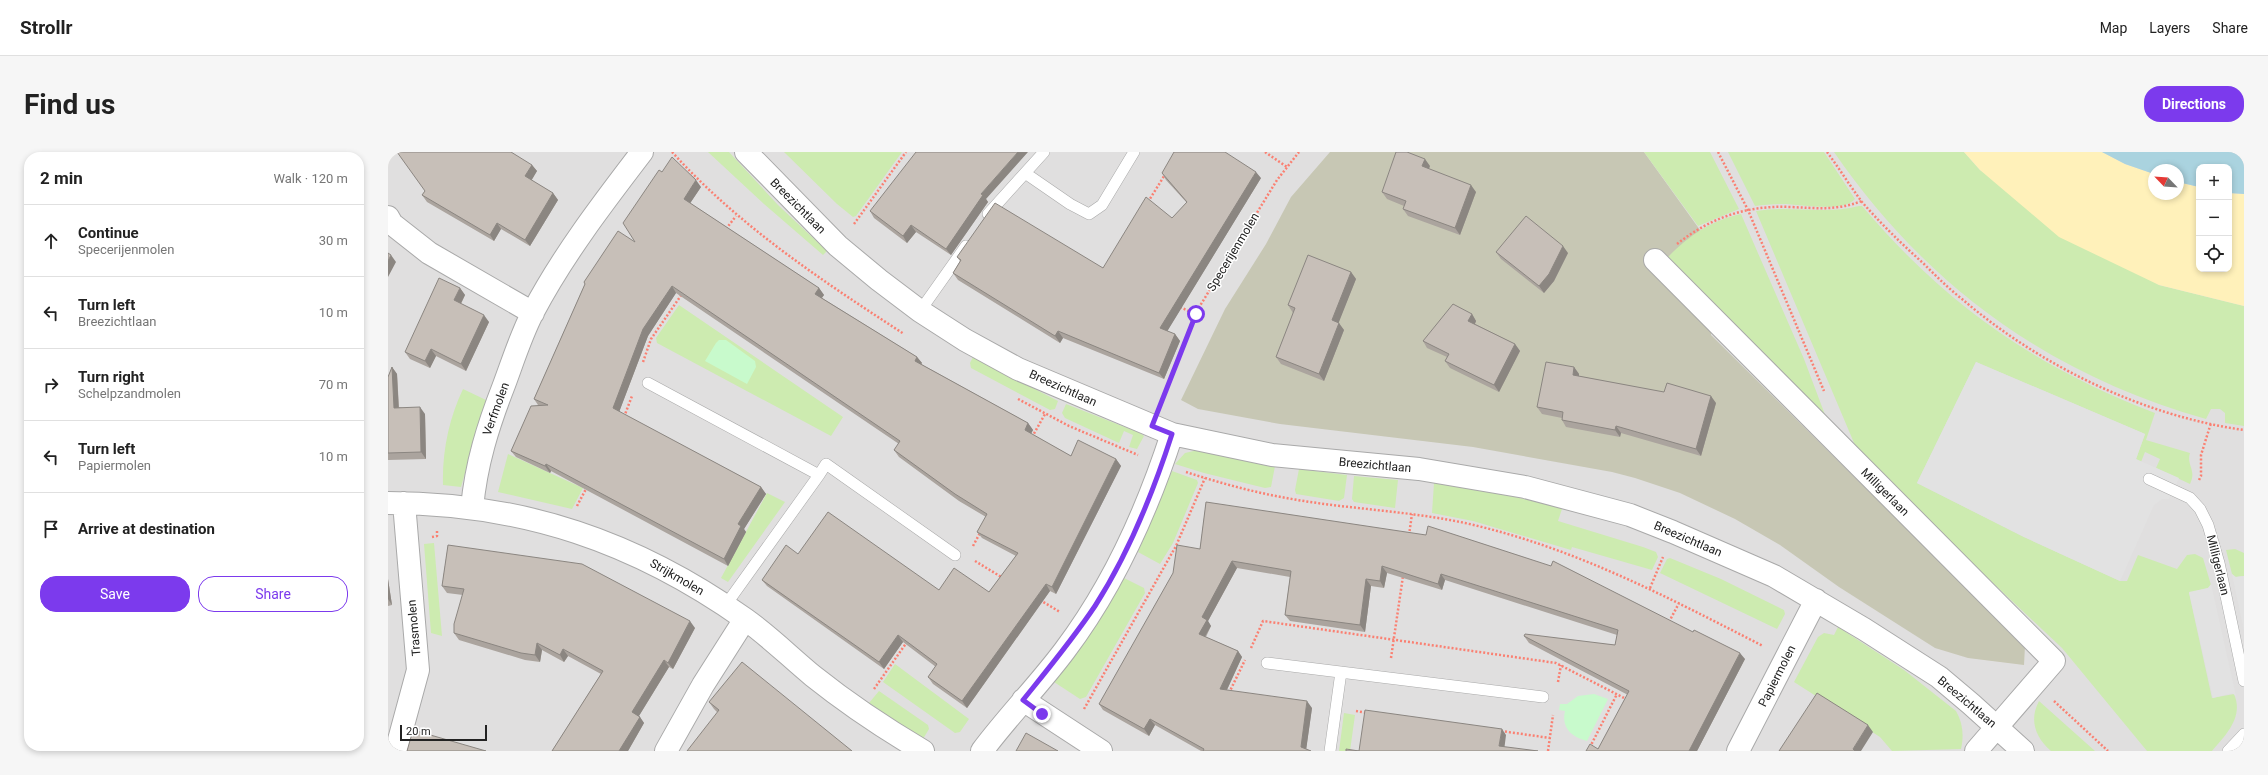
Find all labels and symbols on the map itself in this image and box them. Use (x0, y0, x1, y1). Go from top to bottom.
north arrow (2148, 164, 2184, 200)
street label: Breezichtlaan (767, 175, 829, 237)
street label: Specerijenmolen (1204, 210, 1262, 294)
route start (1187, 305, 1205, 323)
street label: Breezichtlaan (1027, 367, 1099, 409)
street label: Verfmolen (480, 381, 512, 437)
street label: Breezichtlaan (1338, 455, 1412, 475)
street label: Milligerlaan (1858, 465, 1912, 519)
street label: Breezichtlaan (1652, 518, 1724, 560)
street label: Milligerlaan (2204, 533, 2232, 597)
street label: Strijkmolen (647, 556, 707, 598)
street label: Trasmolen (405, 599, 423, 657)
street label: Papiermolen (1755, 643, 1799, 709)
street label: Breezichtlaan (1935, 673, 1999, 731)
route end (1033, 705, 1051, 723)
scale bar (400, 723, 487, 742)

